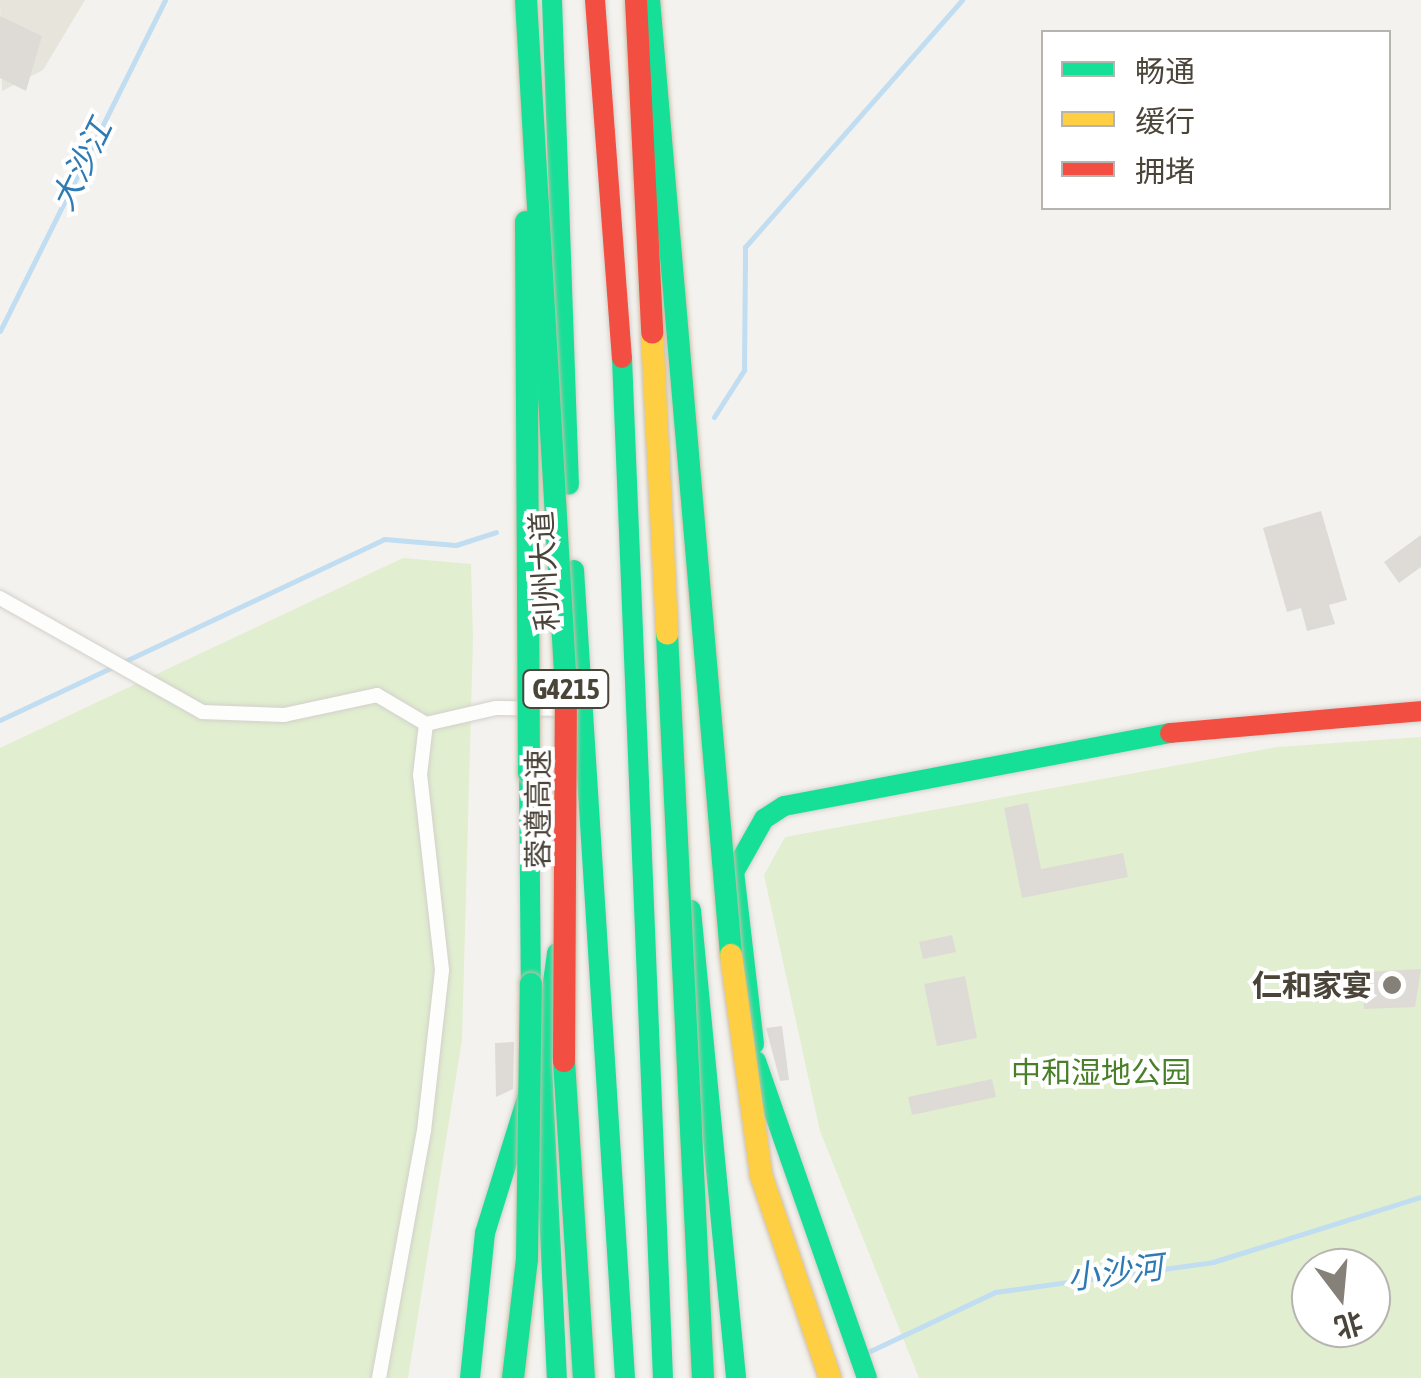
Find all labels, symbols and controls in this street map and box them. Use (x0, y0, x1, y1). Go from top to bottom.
legend (1041, 30, 1391, 210)
text: 畅通 (1135, 54, 1195, 88)
text: 缓行 (1135, 104, 1195, 138)
water label: 大沙江 (44, 113, 120, 217)
text: 拥堵 (1135, 154, 1195, 188)
street label: 利州大道 (523, 510, 565, 632)
road number: G4215 (521, 666, 611, 712)
street label: 蓉遵高速 (520, 749, 556, 869)
place label: 仁和家宴 (1252, 967, 1372, 1003)
marker: 仁和家宴 (1381, 974, 1403, 996)
park label: 中和湿地公园 (1011, 1054, 1191, 1090)
water label: 小沙河 (1065, 1248, 1165, 1298)
north arrow (1291, 1248, 1391, 1348)
text: 北 (1331, 1306, 1367, 1344)

